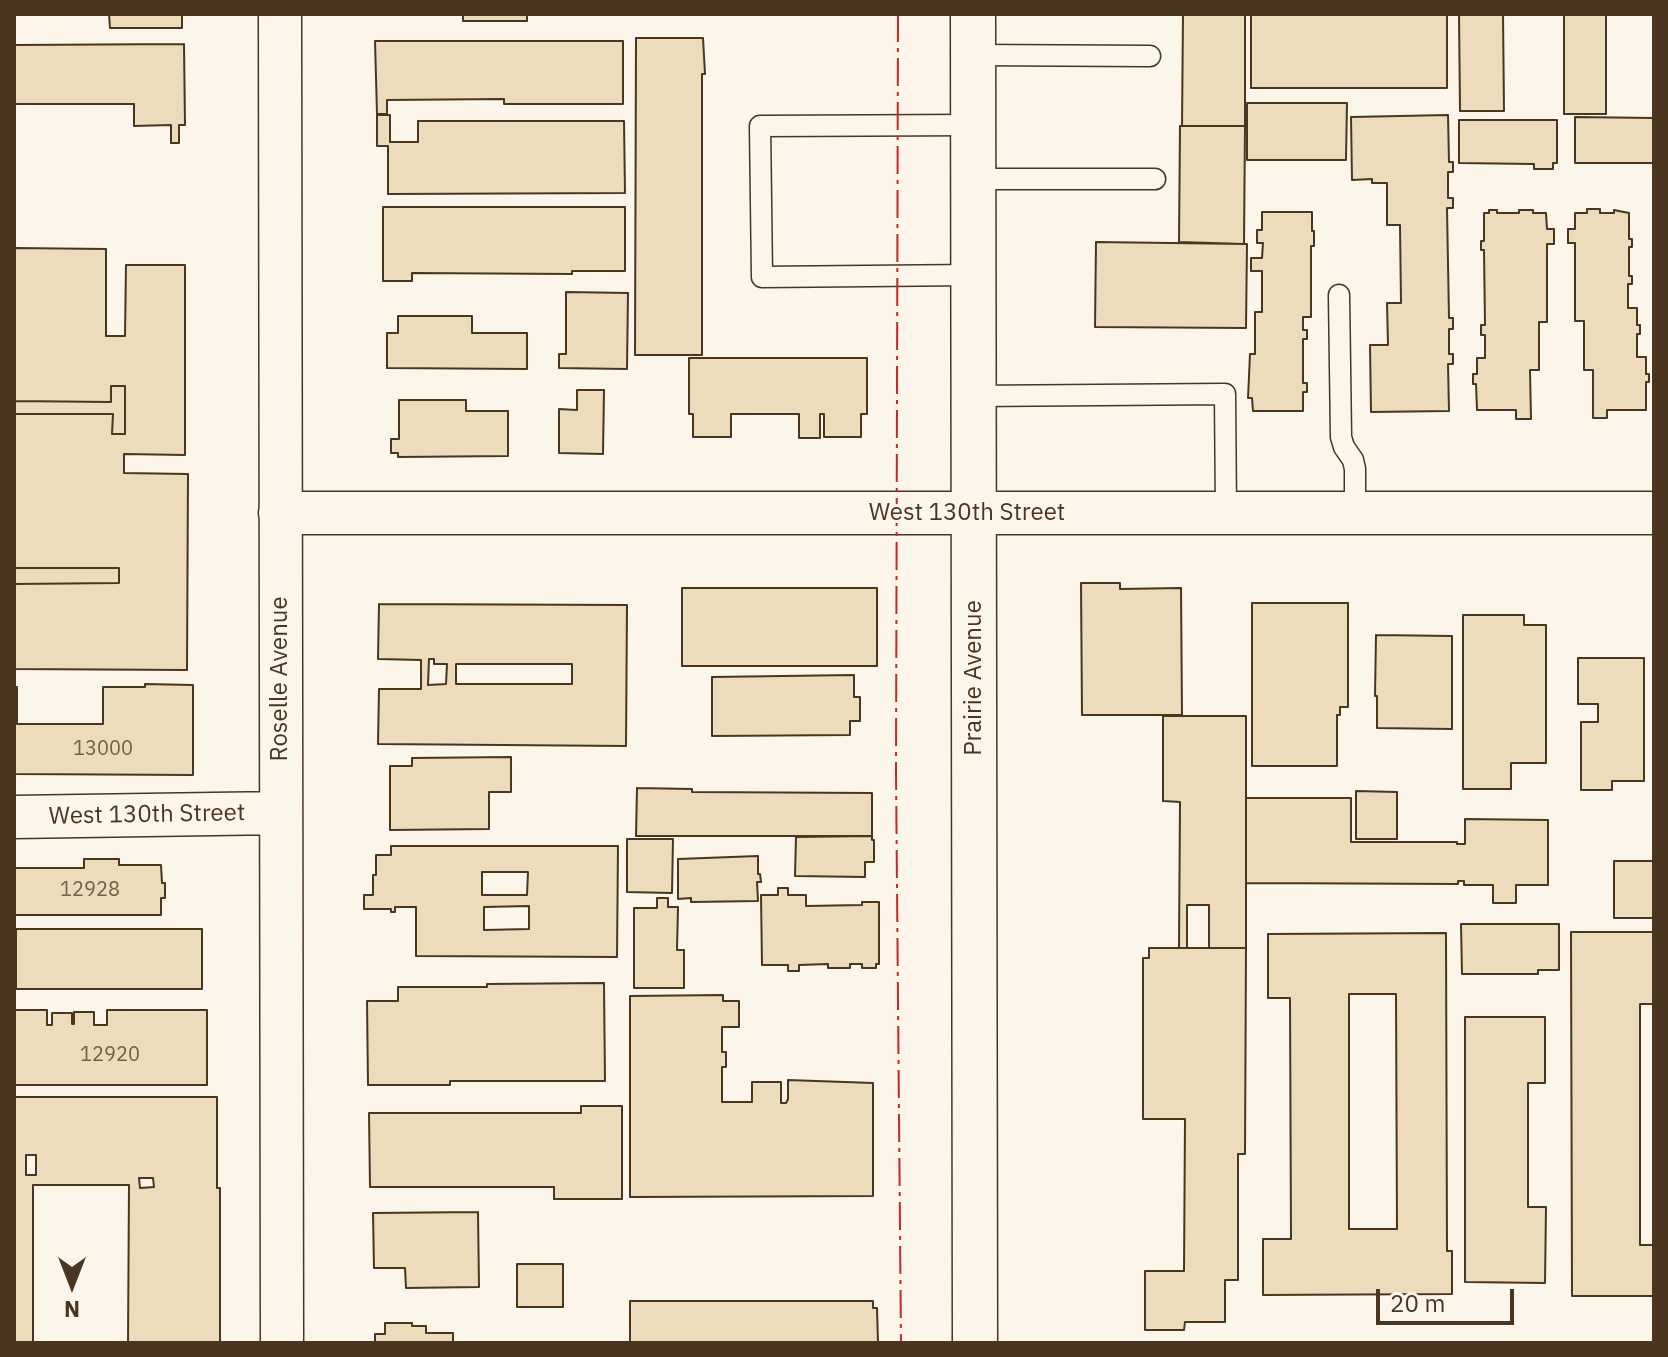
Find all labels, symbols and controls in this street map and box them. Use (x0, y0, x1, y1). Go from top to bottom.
street label: West 130th Street (869, 499, 1065, 527)
street label: Roselle Avenue (266, 596, 294, 762)
street label: Prairie Avenue (960, 600, 988, 756)
house number: 13000 (73, 737, 133, 761)
street label: West 130th Street (48, 799, 246, 831)
house number: 12928 (60, 878, 120, 902)
house number: 12920 (80, 1043, 140, 1067)
north arrow (32, 1245, 112, 1325)
scale bar (1380, 1273, 1518, 1323)
text: 20 m (1390, 1287, 1445, 1319)
text: N (64, 1295, 80, 1324)

